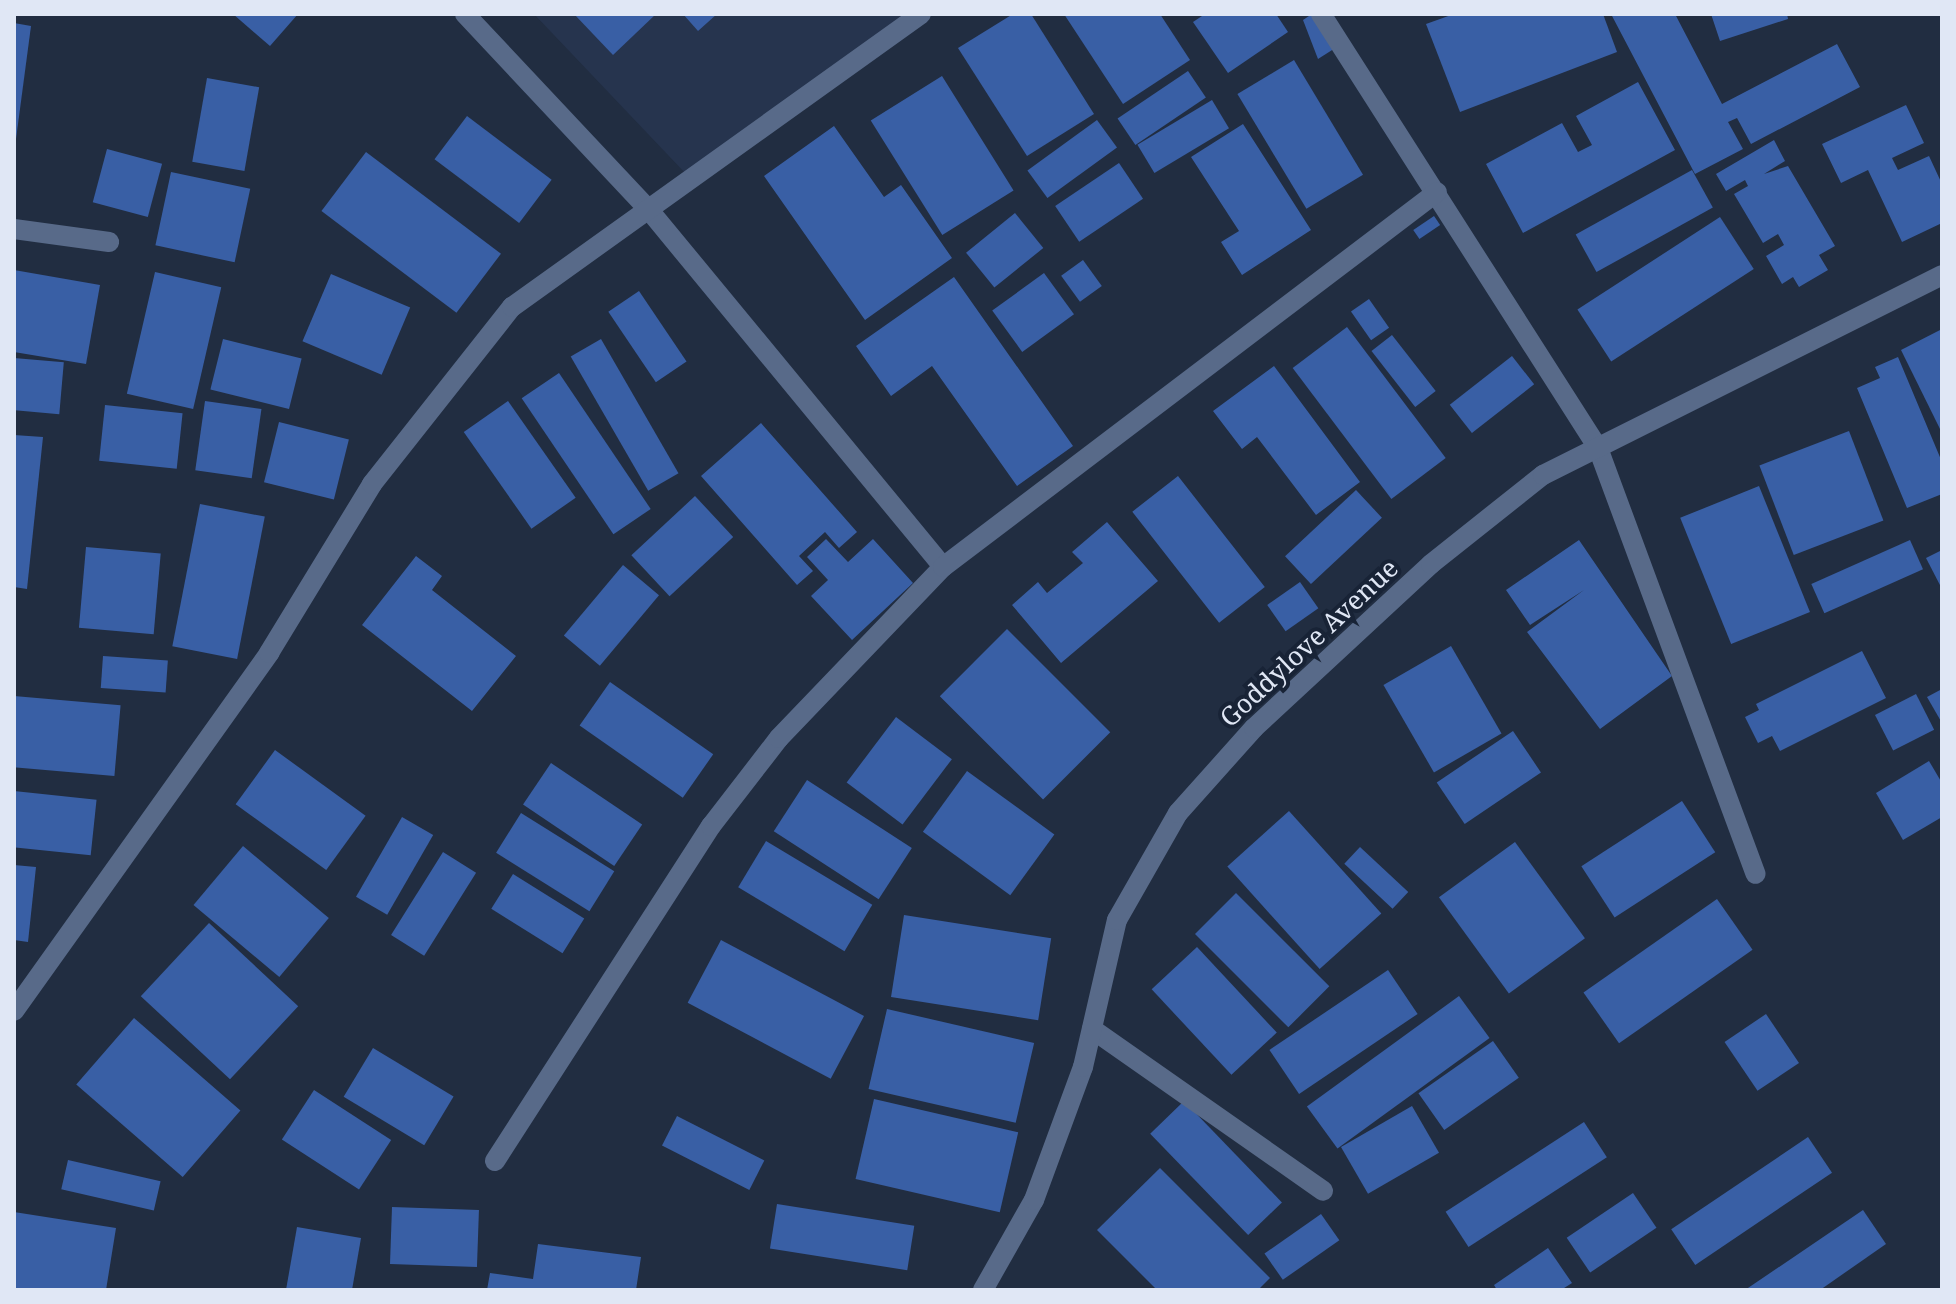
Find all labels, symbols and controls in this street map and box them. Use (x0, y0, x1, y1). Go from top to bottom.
street label: Goddylove Avenue (1214, 553, 1404, 733)

